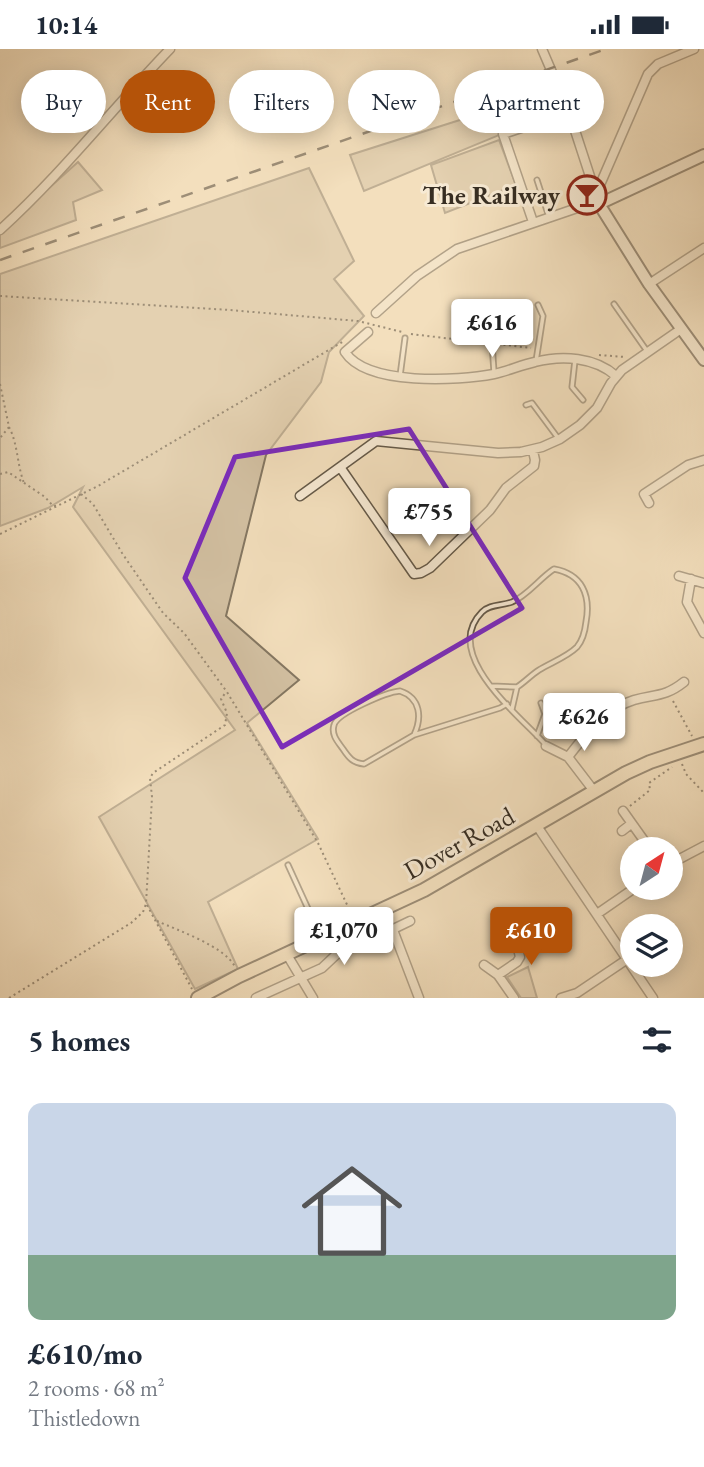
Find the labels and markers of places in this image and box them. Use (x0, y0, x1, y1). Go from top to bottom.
bar icon: The Railway (566, 174, 608, 216)
place label: The Railway (422, 178, 560, 212)
pin: £616 (451, 299, 533, 359)
pin: £755 (388, 489, 470, 548)
pin: £626 (543, 693, 625, 753)
pin: £1,070 (287, 907, 401, 967)
pin: £610 (490, 907, 572, 967)

